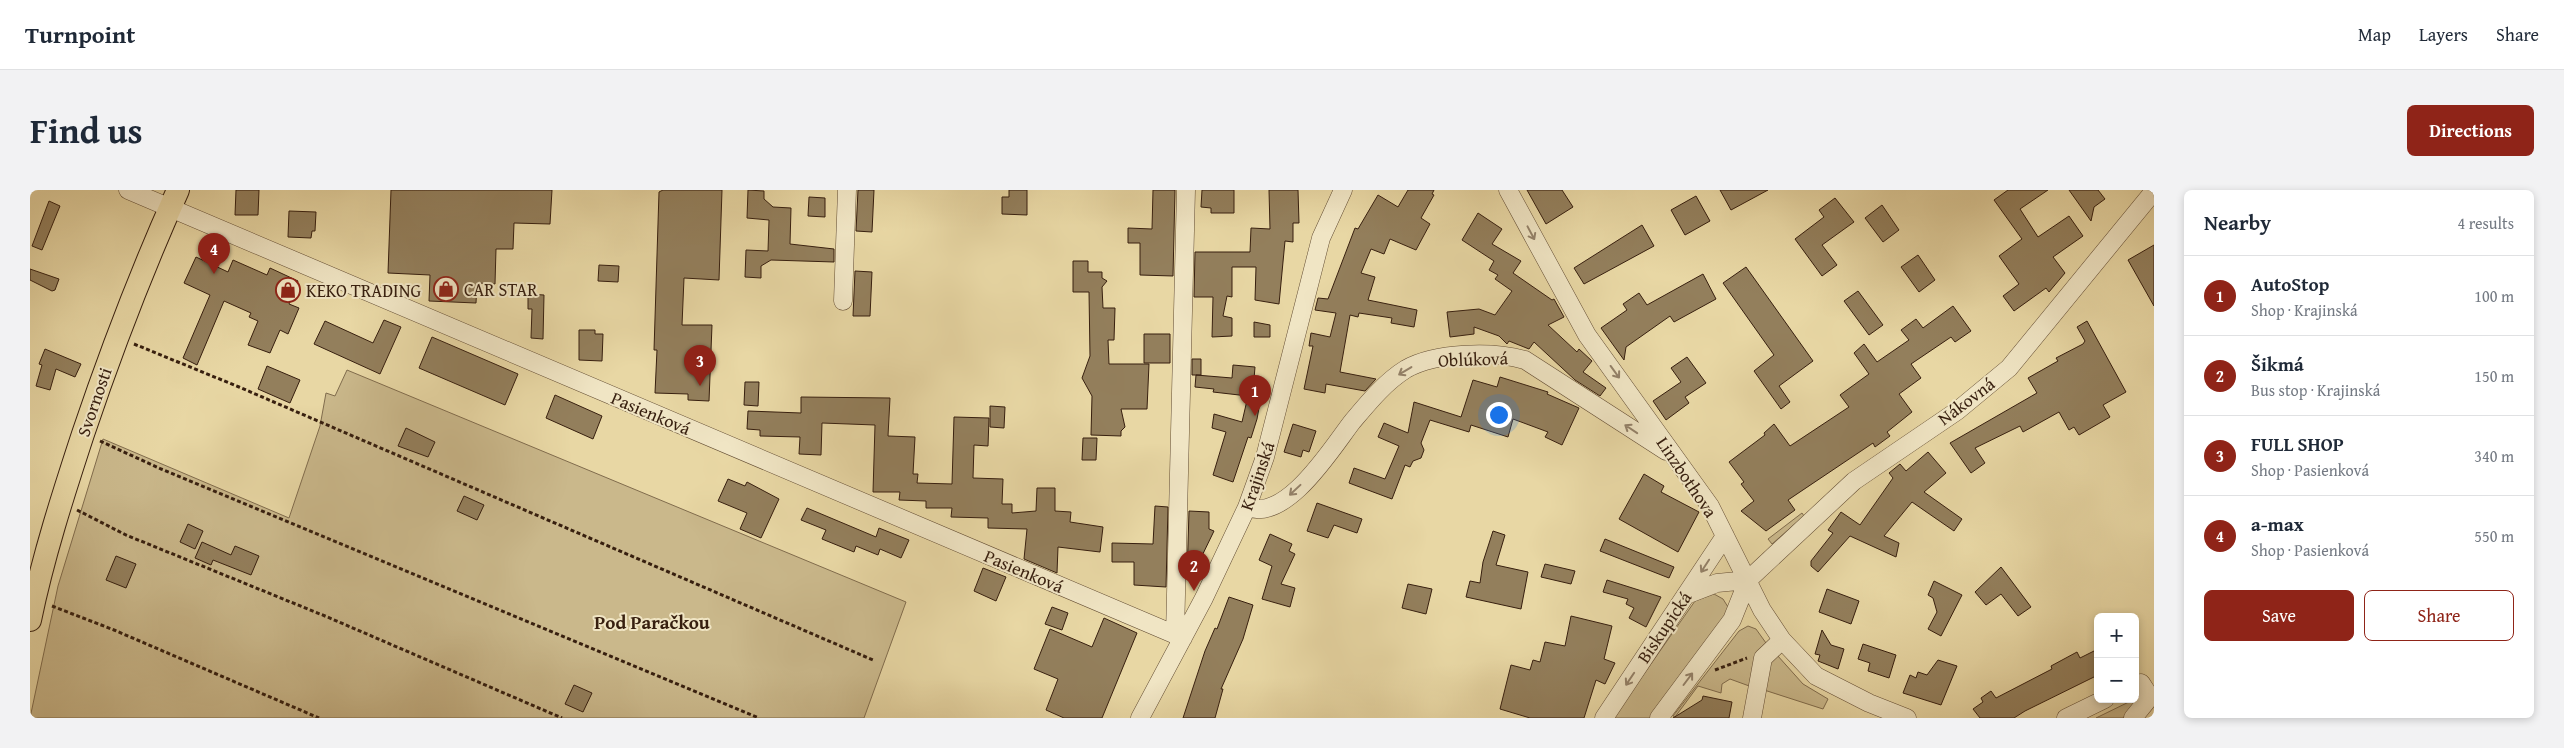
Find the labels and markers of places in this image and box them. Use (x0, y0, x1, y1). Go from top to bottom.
pin: 4 (198, 233, 230, 274)
shop icon: CAR STAR (433, 276, 459, 302)
place label: CAR STAR (464, 276, 538, 303)
shop icon: KEKO TRADING (275, 277, 301, 303)
place label: KEKO TRADING (306, 277, 421, 304)
pin: 3 (684, 345, 716, 386)
pin: 1 (1239, 375, 1271, 416)
pin: 2 (1178, 550, 1210, 591)

